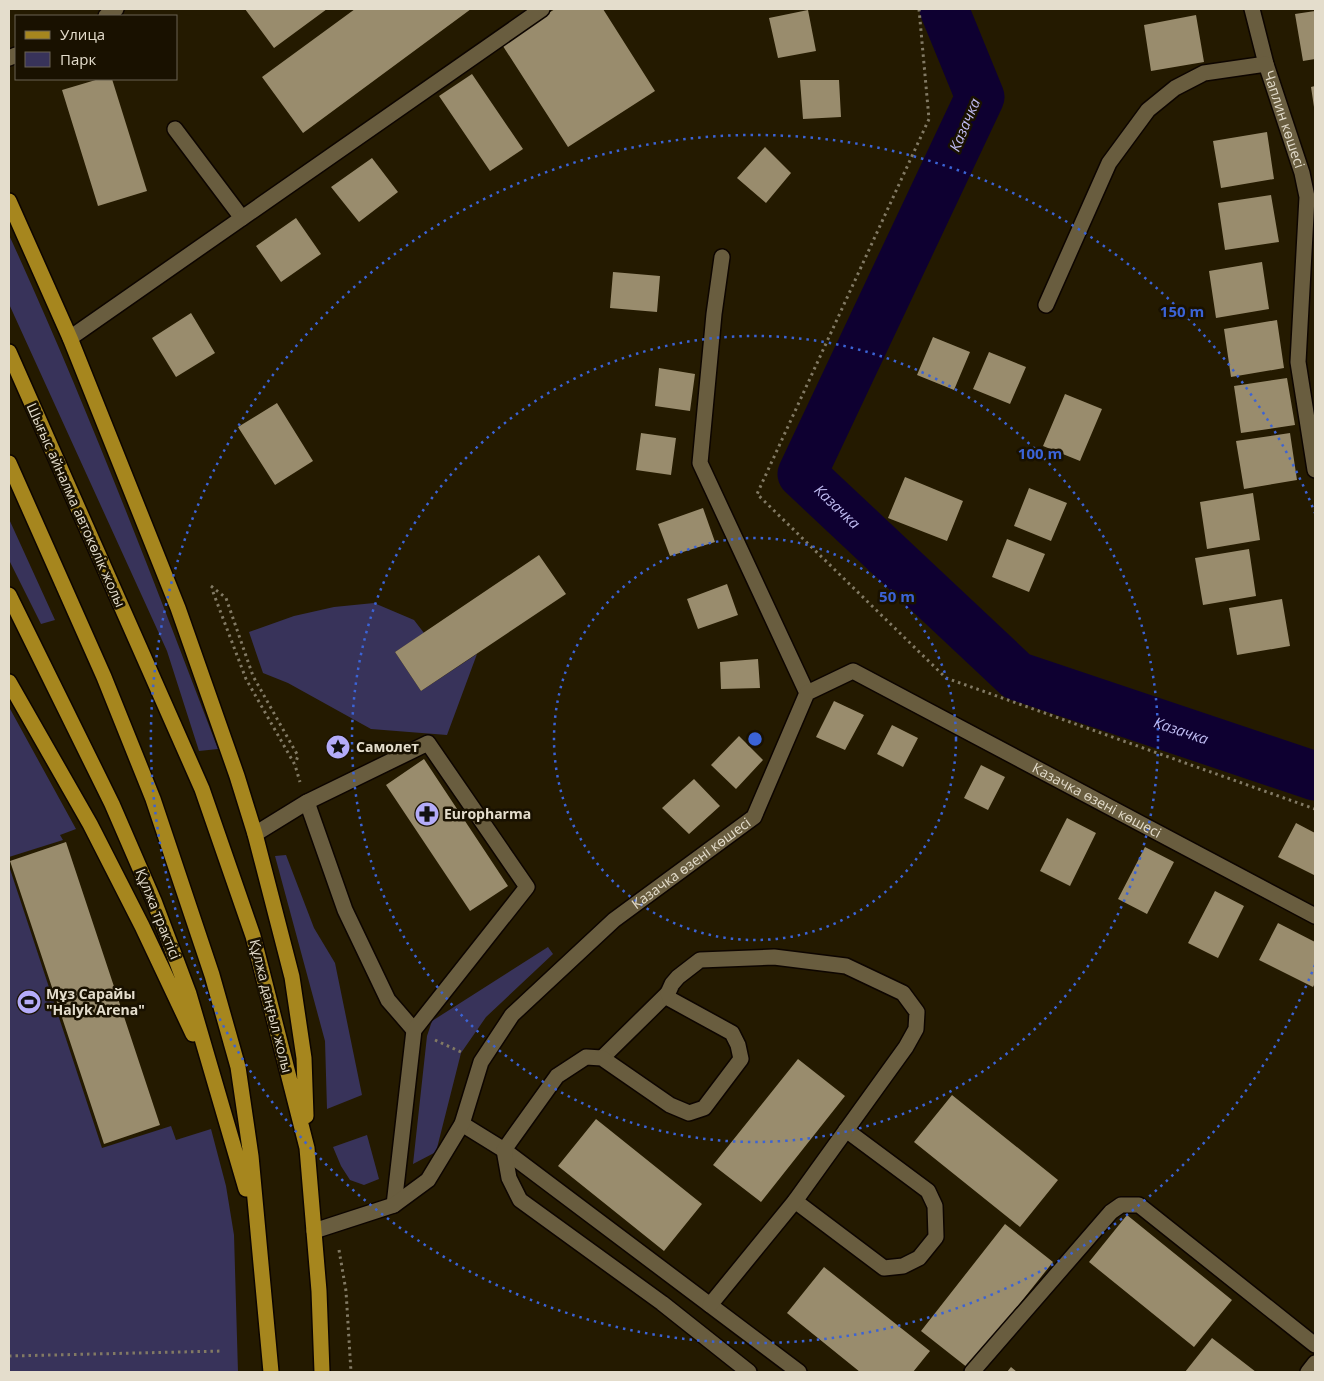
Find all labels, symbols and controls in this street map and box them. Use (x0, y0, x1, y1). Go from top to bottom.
legend (15, 15, 178, 80)
text: Улица (60, 24, 105, 44)
text: Парк (60, 49, 96, 69)
street label: Чаплин көшесі (1260, 68, 1310, 170)
water label: Казачка (944, 94, 984, 154)
text: 150 m (1160, 301, 1204, 321)
street label: Шығыс айналма автокөлік жолы (23, 400, 130, 610)
text: 100 m (1018, 443, 1062, 463)
water label: Казачка (810, 480, 865, 533)
text: 50 m (879, 586, 915, 606)
water label: Казачка (1152, 712, 1212, 749)
centre of rings (746, 730, 764, 748)
place icon: Самолет (325, 734, 351, 760)
place label: Самолет (356, 737, 419, 756)
street label: Казачка өзені көшесі (1029, 758, 1165, 842)
pharmacy icon: Europharma (414, 801, 440, 827)
place label: Europharma (444, 804, 531, 823)
street label: Казачка өзені көшесі (627, 813, 754, 913)
street label: Құлжа трактісі (132, 866, 185, 962)
street label: Құлжа даңғыл жолы (246, 937, 297, 1075)
place label: Мұз Сарайы "Halyk Arena" (46, 984, 145, 1019)
sports icon: Мұз Сарайы "Halyk Arena" (16, 989, 42, 1015)

